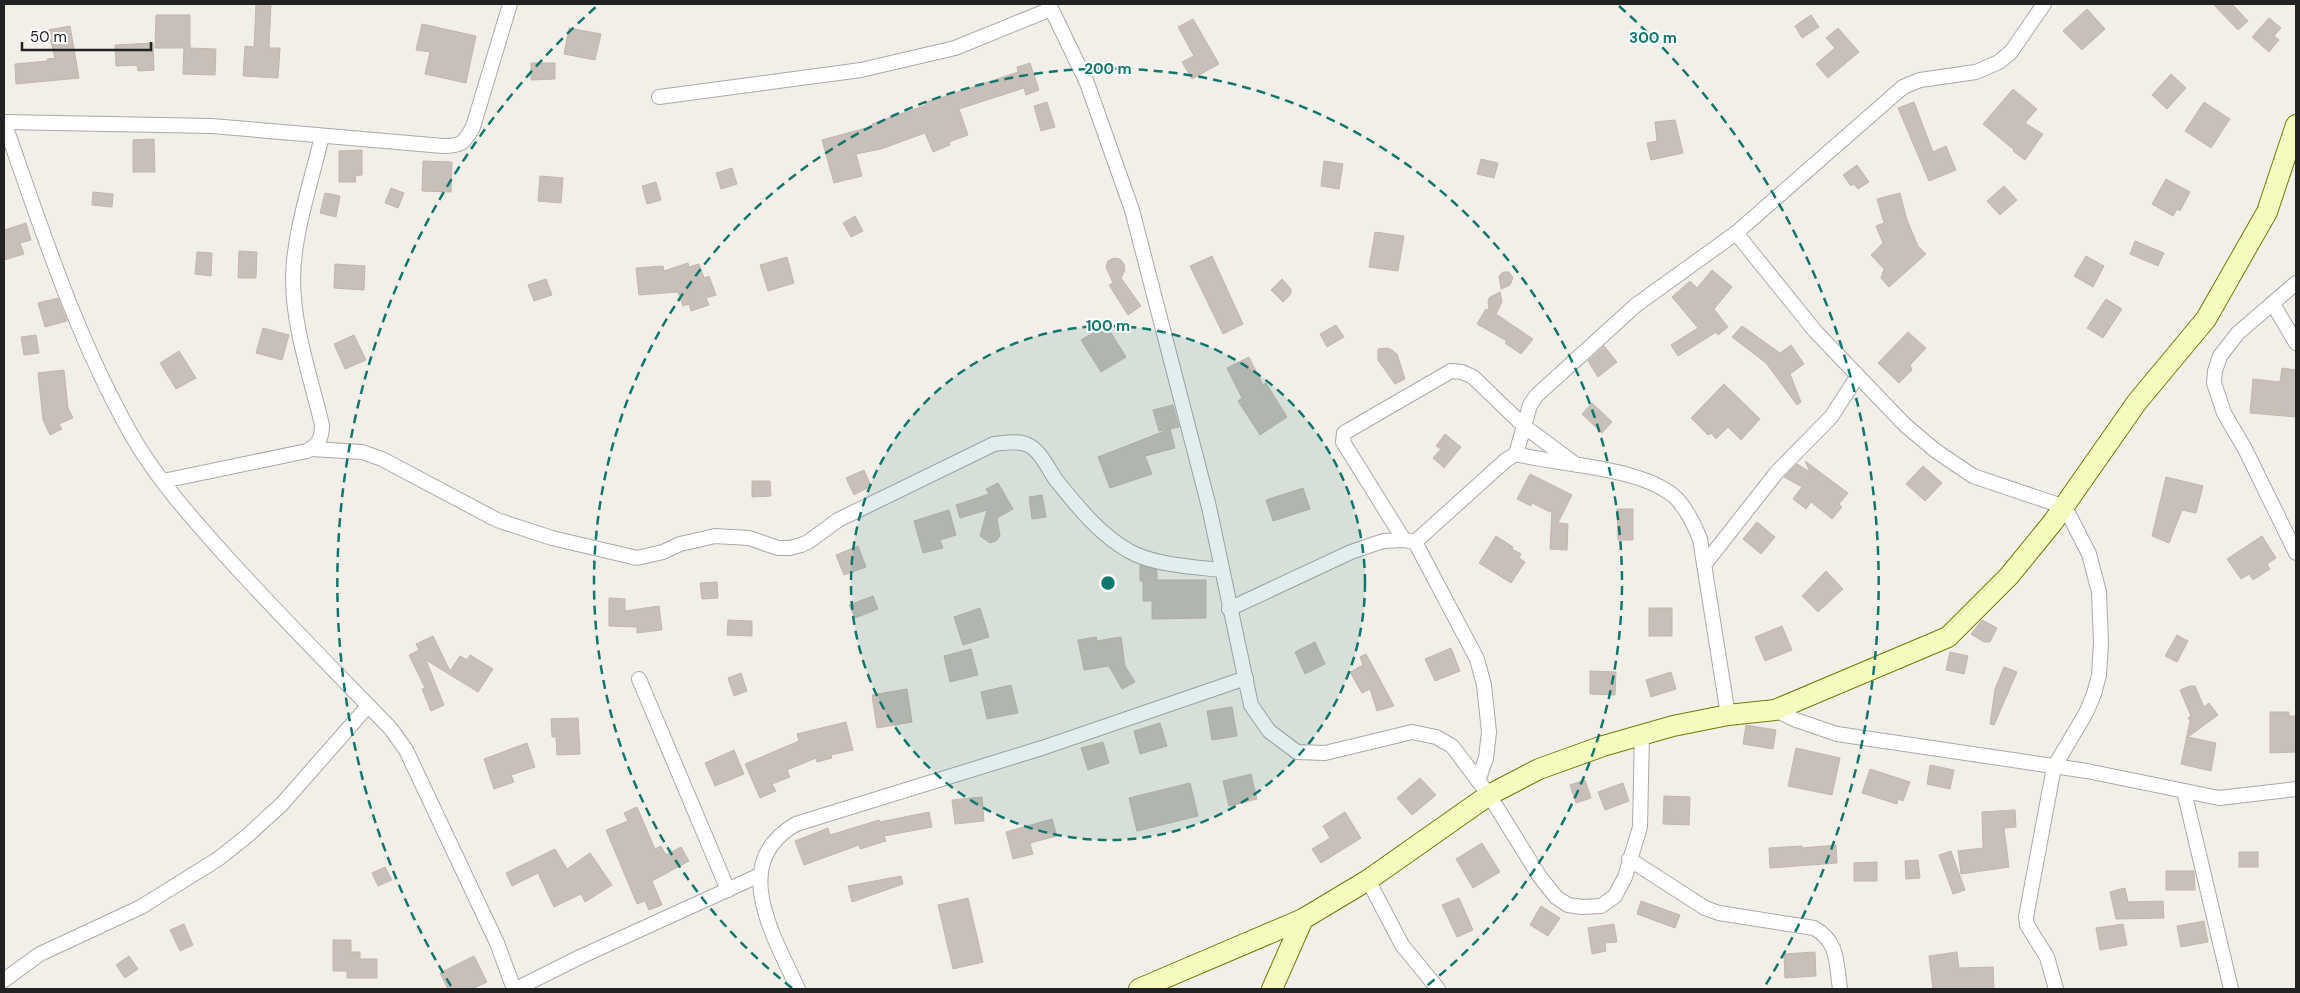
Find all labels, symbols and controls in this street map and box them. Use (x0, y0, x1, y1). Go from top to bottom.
scale bar (22, 20, 151, 52)
text: 50 m (30, 27, 67, 47)
text: 300 m (1629, 28, 1677, 48)
text: 200 m (1084, 59, 1132, 79)
text: 100 m (1086, 316, 1130, 336)
centre of rings (1099, 574, 1117, 592)

